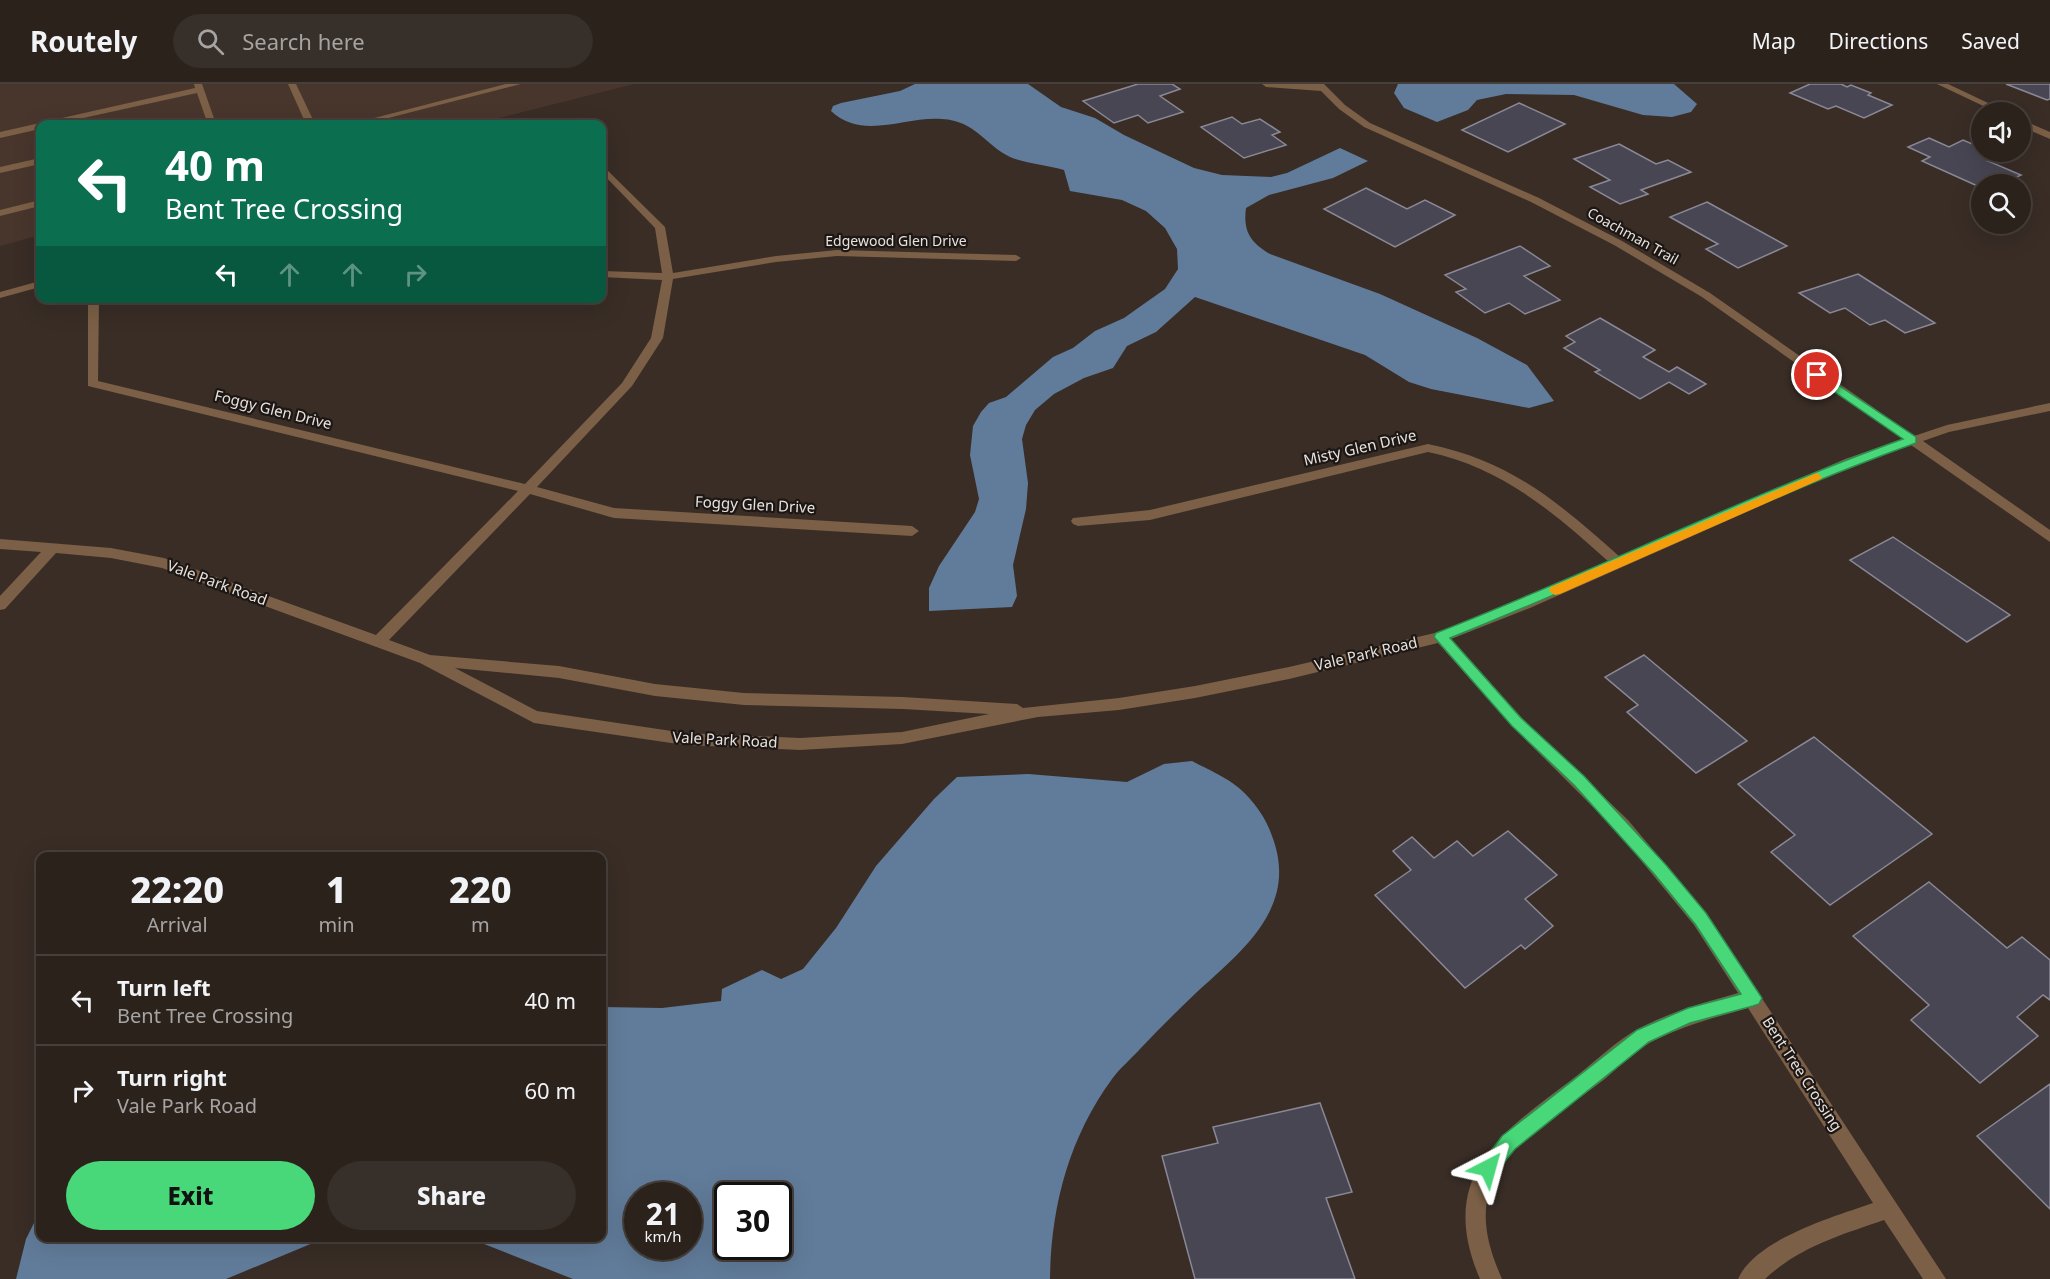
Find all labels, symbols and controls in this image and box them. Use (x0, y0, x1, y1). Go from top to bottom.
search box (173, 14, 593, 68)
text: Routely (30, 22, 137, 60)
icon: search (194, 25, 227, 58)
text: Search here (242, 26, 365, 56)
text: Map (1752, 27, 1796, 55)
text: Directions (1829, 27, 1928, 55)
text: Saved (1961, 27, 2020, 55)
map controls (1971, 102, 2031, 234)
button: sound (1971, 102, 2031, 162)
text: 40 m (165, 136, 265, 193)
icon: left (66, 144, 144, 222)
button: search (1971, 174, 2031, 234)
text: Bent Tree Crossing (165, 190, 403, 227)
street label: Coachman Trail (1584, 203, 1682, 268)
street label: Edgewood Glen Drive (825, 231, 967, 250)
icon: left (210, 258, 243, 291)
icon: ahead (273, 258, 306, 291)
icon: ahead (336, 258, 369, 291)
icon: right (399, 258, 432, 291)
pin (1791, 349, 1842, 400)
icon: arrive (1800, 358, 1833, 391)
street label: Foggy Glen Drive (212, 385, 334, 433)
street label: Misty Glen Drive (1301, 424, 1418, 470)
street label: Foggy Glen Drive (694, 491, 816, 517)
street label: Vale Park Road (165, 555, 270, 609)
street label: Vale Park Road (1312, 631, 1419, 675)
street label: Vale Park Road (672, 726, 778, 752)
text: 22:20 (130, 865, 224, 914)
text: 1 (326, 865, 347, 914)
text: 220 (449, 865, 512, 914)
text: Arrival (147, 911, 208, 938)
text: min (318, 911, 355, 938)
text: m (471, 911, 490, 938)
text: Turn left (117, 972, 211, 1002)
icon: left (66, 984, 99, 1017)
text: 40 m (525, 985, 576, 1015)
text: Bent Tree Crossing (117, 1002, 293, 1029)
street label: Bent Tree Crossing (1758, 1013, 1847, 1134)
text: Turn right (117, 1062, 227, 1092)
icon: right (66, 1074, 99, 1107)
text: 60 m (525, 1075, 576, 1105)
text: Vale Park Road (117, 1092, 257, 1119)
position arrow (1456, 1136, 1520, 1200)
button: Exit (66, 1161, 315, 1230)
button: Share (327, 1161, 576, 1230)
speed limit sign: 30 (714, 1182, 792, 1260)
text: 21 (646, 1193, 680, 1234)
text: km/h (645, 1226, 681, 1246)

